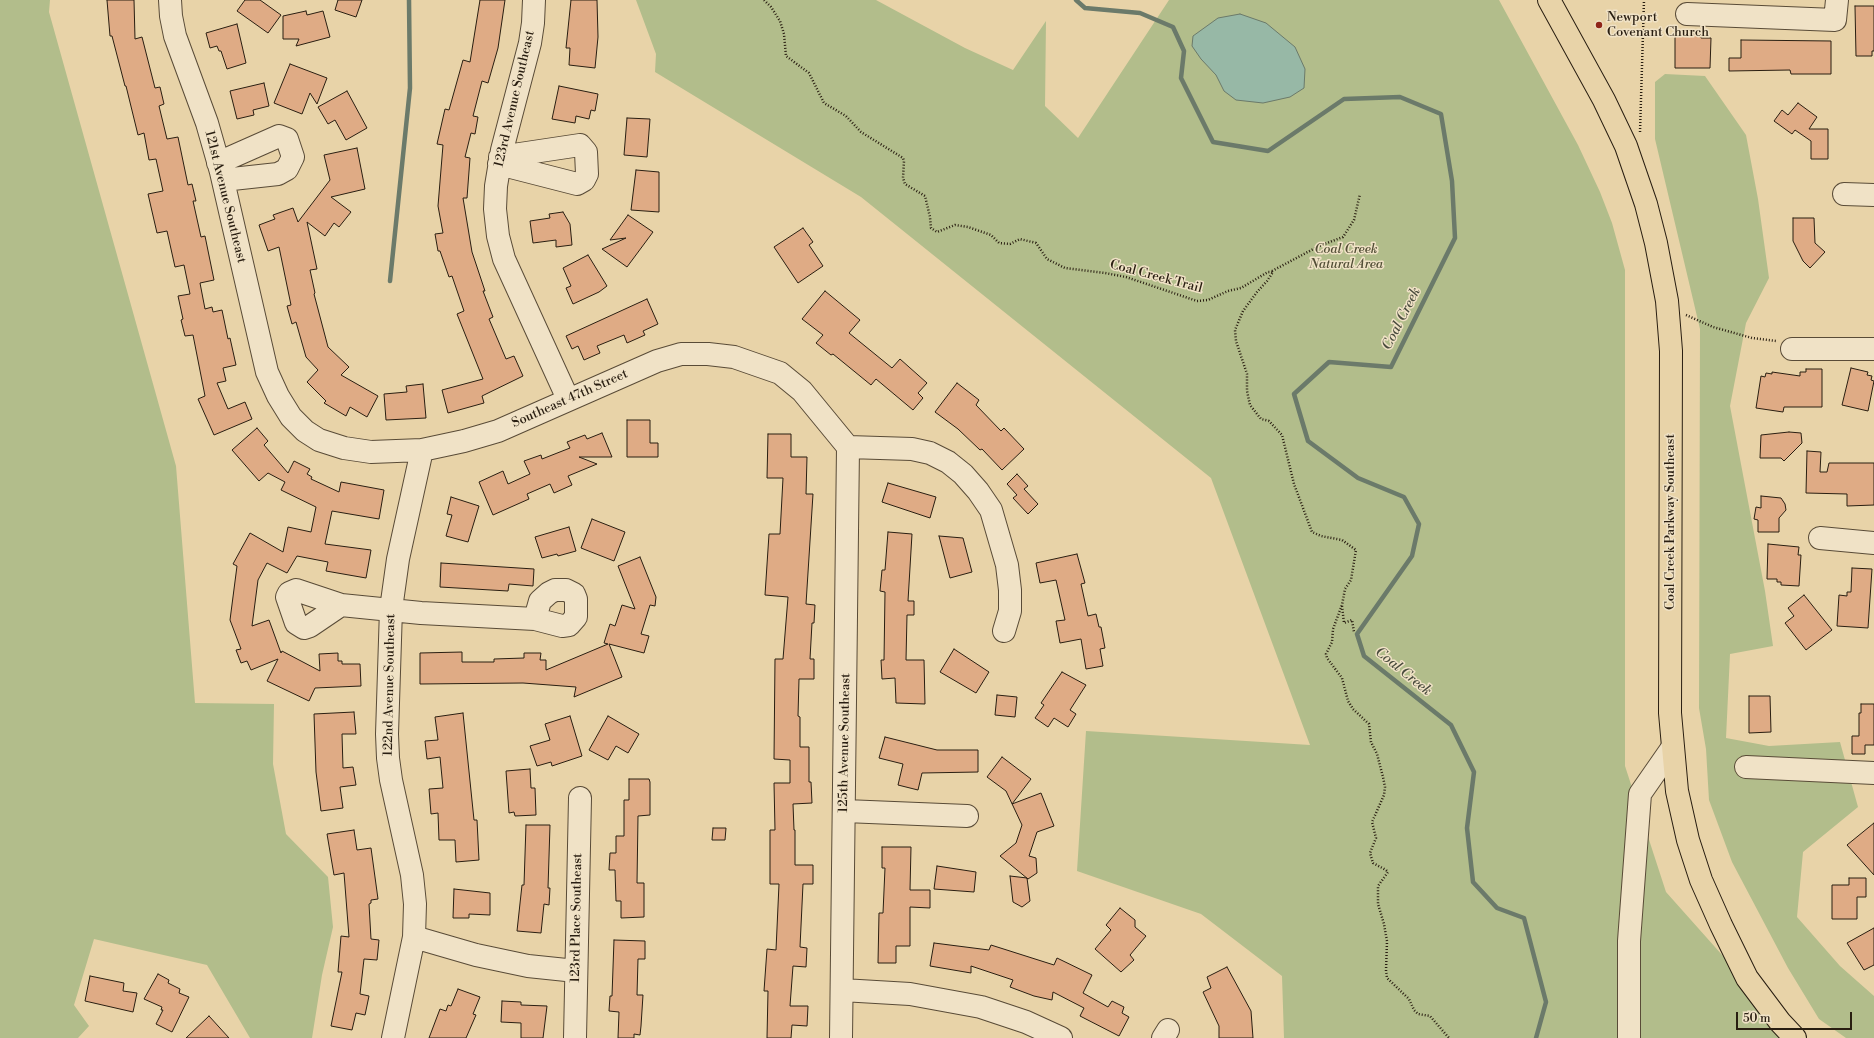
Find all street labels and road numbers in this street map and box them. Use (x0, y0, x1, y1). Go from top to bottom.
street label: 123rd Avenue Southeast (492, 29, 538, 169)
street label: 121st Avenue Southeast (201, 129, 249, 265)
street label: Coal Creek Trail (1108, 257, 1204, 297)
street label: Southeast 47th Street (510, 366, 630, 432)
street label: Coal Creek Parkway Southeast (1663, 434, 1679, 610)
street label: 122nd Avenue Southeast (381, 614, 399, 756)
street label: 125th Avenue Southeast (836, 673, 854, 813)
street label: 123rd Place Southeast (568, 853, 586, 983)

